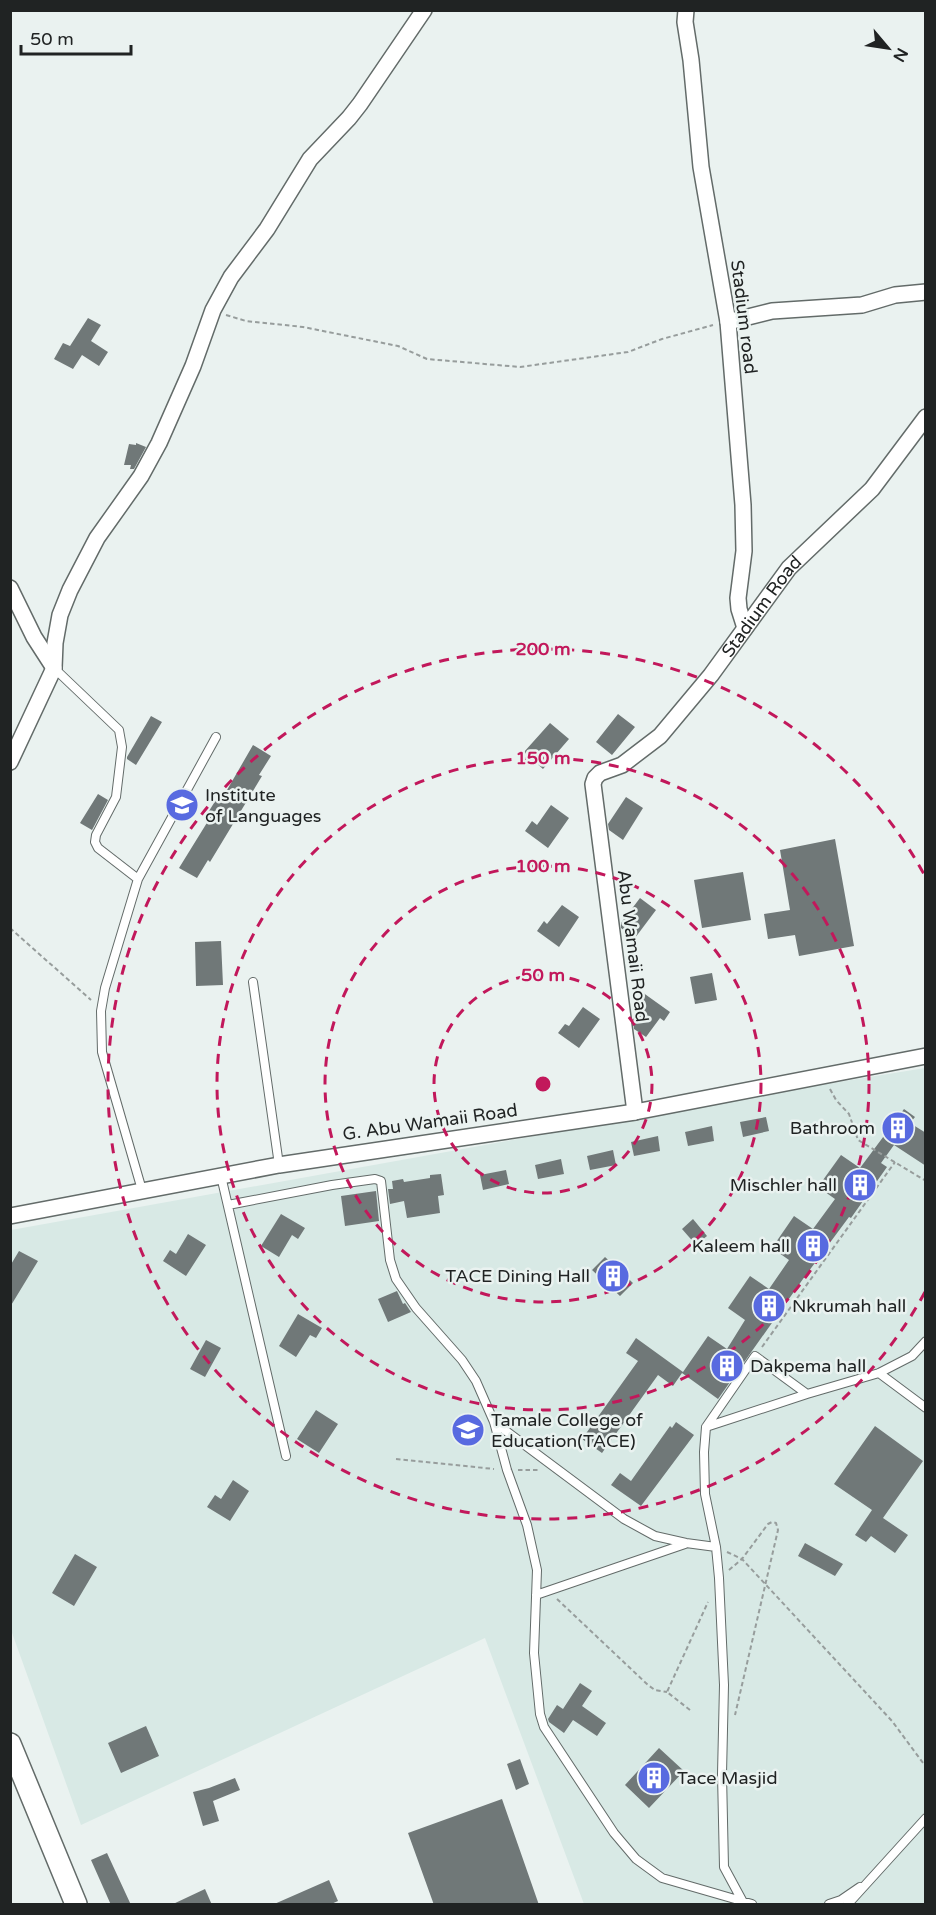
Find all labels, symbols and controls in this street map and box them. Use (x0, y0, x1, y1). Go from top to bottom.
scale bar (21, 18, 130, 56)
north arrow (858, 18, 918, 78)
text: 50 m (30, 28, 74, 50)
text: N (888, 44, 912, 65)
street label: Stadium road (726, 259, 762, 375)
street label: Stadium Road (717, 551, 806, 662)
text: 200 m (515, 638, 571, 660)
text: 150 m (515, 747, 571, 769)
place label: Institute of Languages (205, 784, 321, 827)
school or university icon: Institute of Languages (164, 787, 200, 823)
text: 100 m (515, 855, 571, 877)
street label: Abu Wamaii Road (613, 869, 653, 1023)
text: 50 m (521, 964, 565, 986)
centre of rings (533, 1074, 553, 1094)
street label: G. Abu Wamaii Road (341, 1099, 519, 1145)
building icon: Bathroom (880, 1110, 916, 1146)
place label: Bathroom (790, 1117, 875, 1139)
building icon: Mischler hall (842, 1167, 878, 1203)
place label: Mischler hall (730, 1174, 837, 1196)
building icon: Kaleem hall (795, 1228, 831, 1264)
place label: Kaleem hall (692, 1235, 790, 1257)
building icon: TACE Dining Hall (595, 1258, 631, 1294)
place label: TACE Dining Hall (445, 1265, 590, 1287)
building icon: Nkrumah hall (751, 1288, 787, 1324)
place label: Nkrumah hall (792, 1295, 906, 1317)
building icon: Dakpema hall (709, 1348, 745, 1384)
place label: Dakpema hall (750, 1355, 866, 1377)
place label: Tamale College of Education(TACE) (491, 1409, 643, 1452)
school or university icon: Tamale College of Education(TACE) (450, 1412, 486, 1448)
building icon: Tace Masjid (636, 1760, 672, 1796)
place label: Tace Masjid (677, 1767, 778, 1789)

